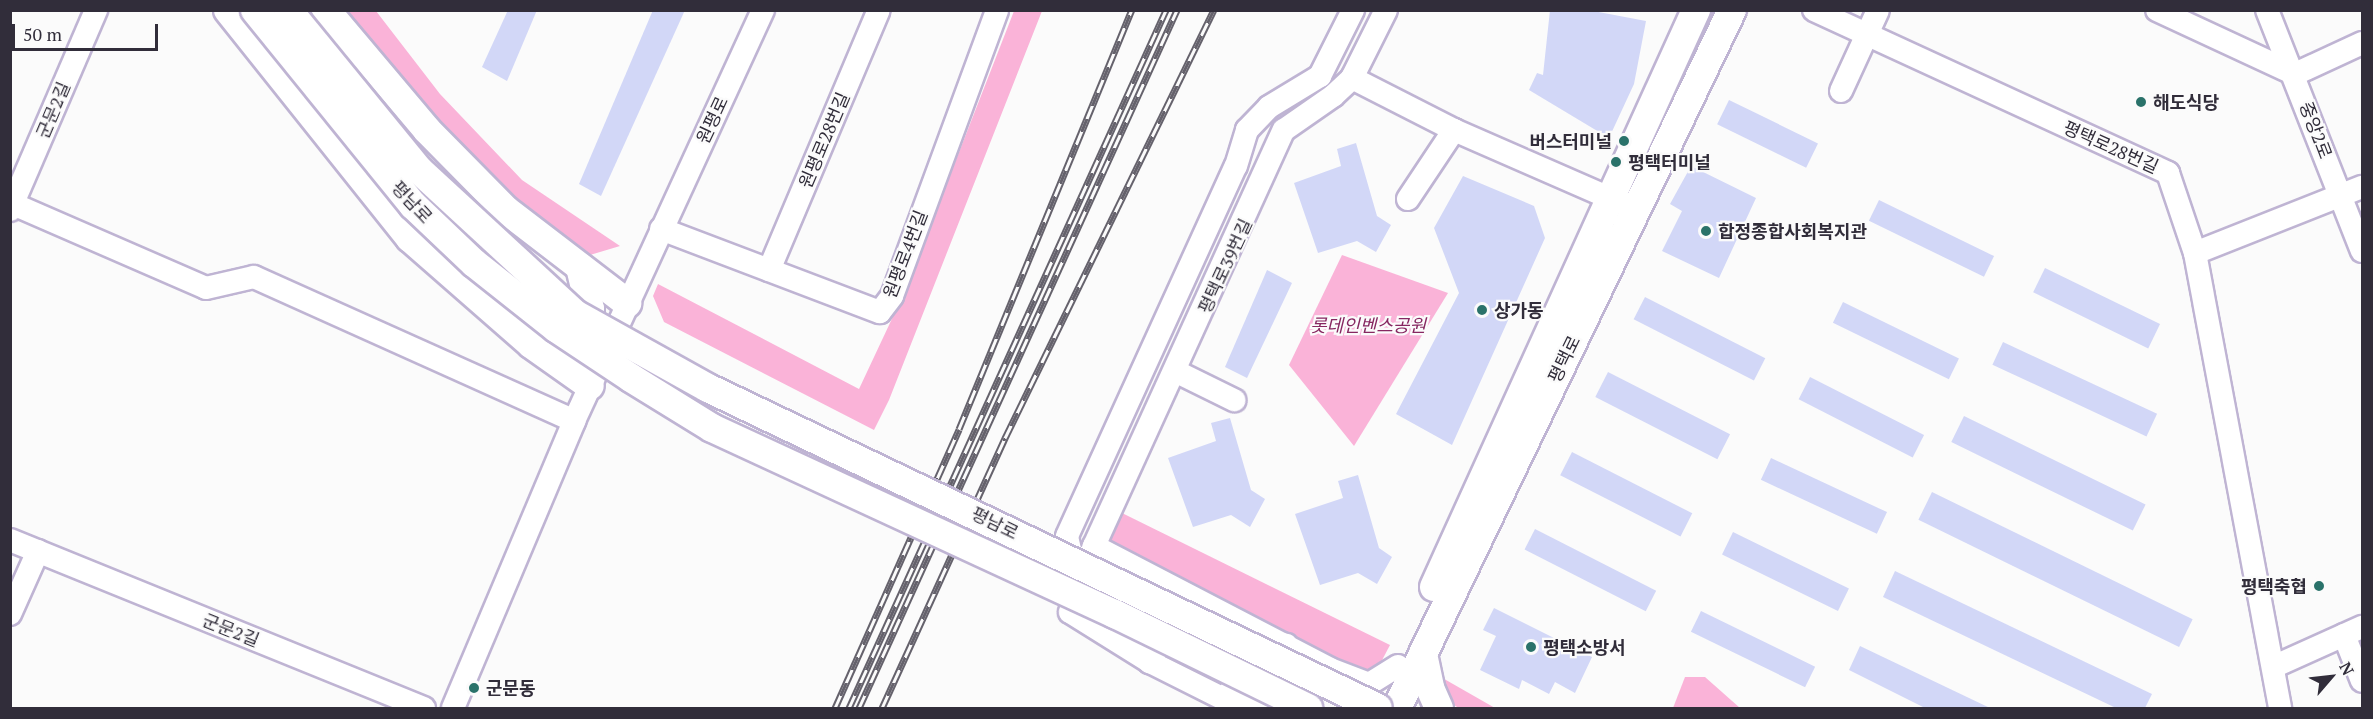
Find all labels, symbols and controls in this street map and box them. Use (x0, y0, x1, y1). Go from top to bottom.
scale bar (15, 12, 160, 50)
text: 50 m (23, 22, 62, 46)
street label: 군문2길 (31, 78, 75, 142)
street label: 원평로28번길 (794, 89, 854, 191)
place label: 해도식당 (2153, 91, 2219, 113)
street label: 원평로 (692, 93, 732, 147)
marker: 해도식당 (2134, 95, 2148, 109)
street label: 중앙2로 (2295, 98, 2337, 162)
street label: 평택로28번길 (2060, 116, 2162, 178)
place label: 버스터미널 (1529, 130, 1612, 152)
marker: 버스터미널 (1617, 134, 1631, 148)
place label: 평택터미널 (1628, 151, 1711, 173)
marker: 평택터미널 (1609, 155, 1623, 169)
street label: 평남로 (387, 176, 437, 228)
street label: 원평로4번길 (878, 207, 932, 301)
street label: 평택로39번길 (1194, 215, 1256, 317)
place label: 합정종합사회복지관 (1718, 220, 1867, 242)
marker: 합정종합사회복지관 (1699, 224, 1713, 238)
place label: 상가동 (1494, 299, 1544, 321)
marker: 상가동 (1475, 303, 1489, 317)
park label: 롯데인벤스공원 (1310, 314, 1426, 336)
street label: 평택로 (1543, 332, 1585, 386)
street label: 평남로 (968, 502, 1022, 544)
place label: 평택축협 (2241, 575, 2307, 597)
marker: 평택축협 (2312, 579, 2326, 593)
street label: 군문2길 (199, 609, 263, 651)
place label: 평택소방서 (1543, 636, 1626, 658)
marker: 평택소방서 (1524, 640, 1538, 654)
north arrow (2301, 647, 2361, 707)
text: N (2334, 658, 2359, 679)
place label: 군문동 (486, 677, 536, 699)
marker: 군문동 (467, 681, 481, 695)

